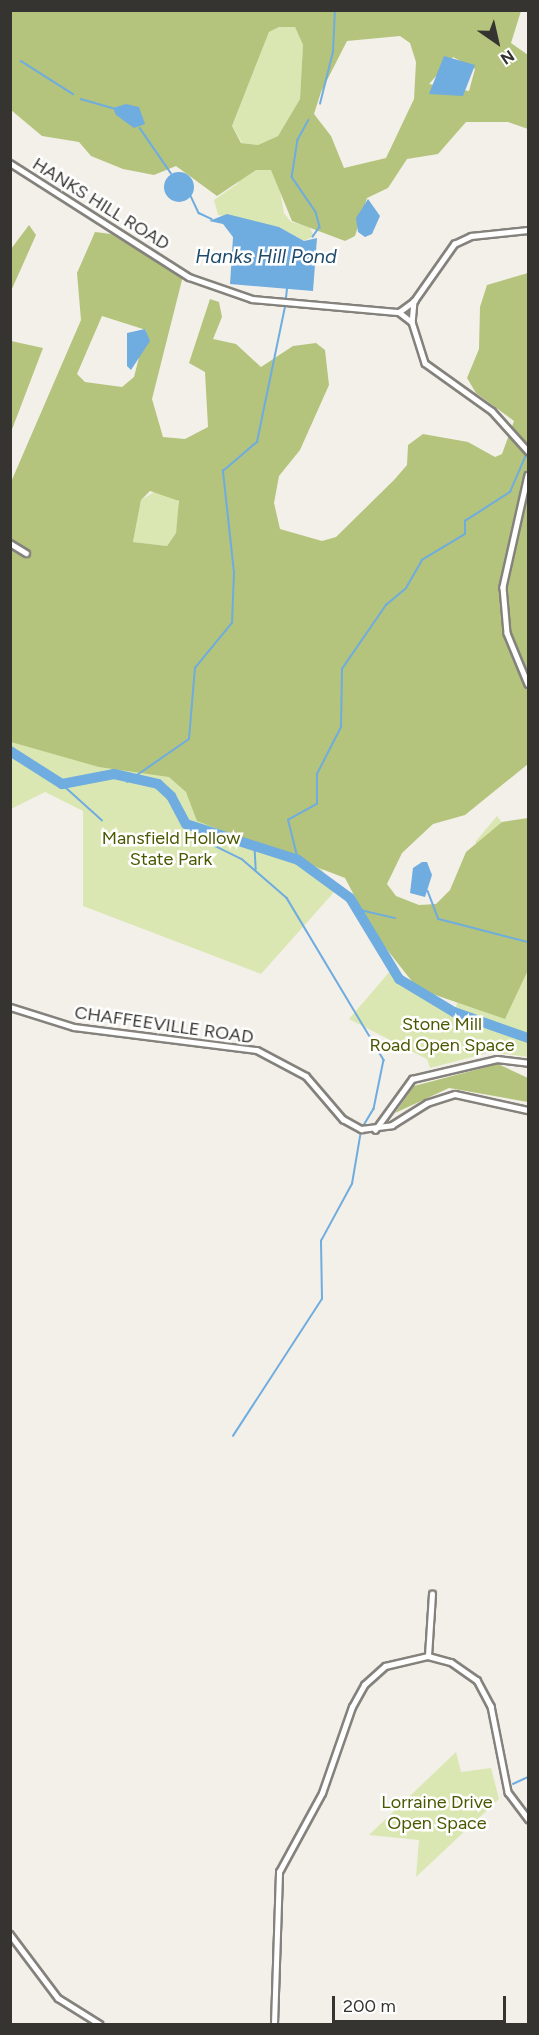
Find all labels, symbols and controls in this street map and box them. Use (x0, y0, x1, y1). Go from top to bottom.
north arrow (467, 12, 527, 72)
text: N (497, 46, 518, 69)
street label: HANKS HILL ROAD (29, 153, 173, 255)
water label: Hanks Hill Pond (195, 244, 337, 268)
park label: Mansfield Hollow State Park (102, 828, 240, 870)
street label: CHAFFEEVILLE ROAD (73, 1002, 255, 1048)
park label: Stone Mill Road Open Space (369, 1014, 515, 1056)
park label: Lorraine Drive Open Space (381, 1792, 493, 1834)
scale bar (335, 1984, 509, 2022)
text: 200 m (343, 1995, 396, 2017)

